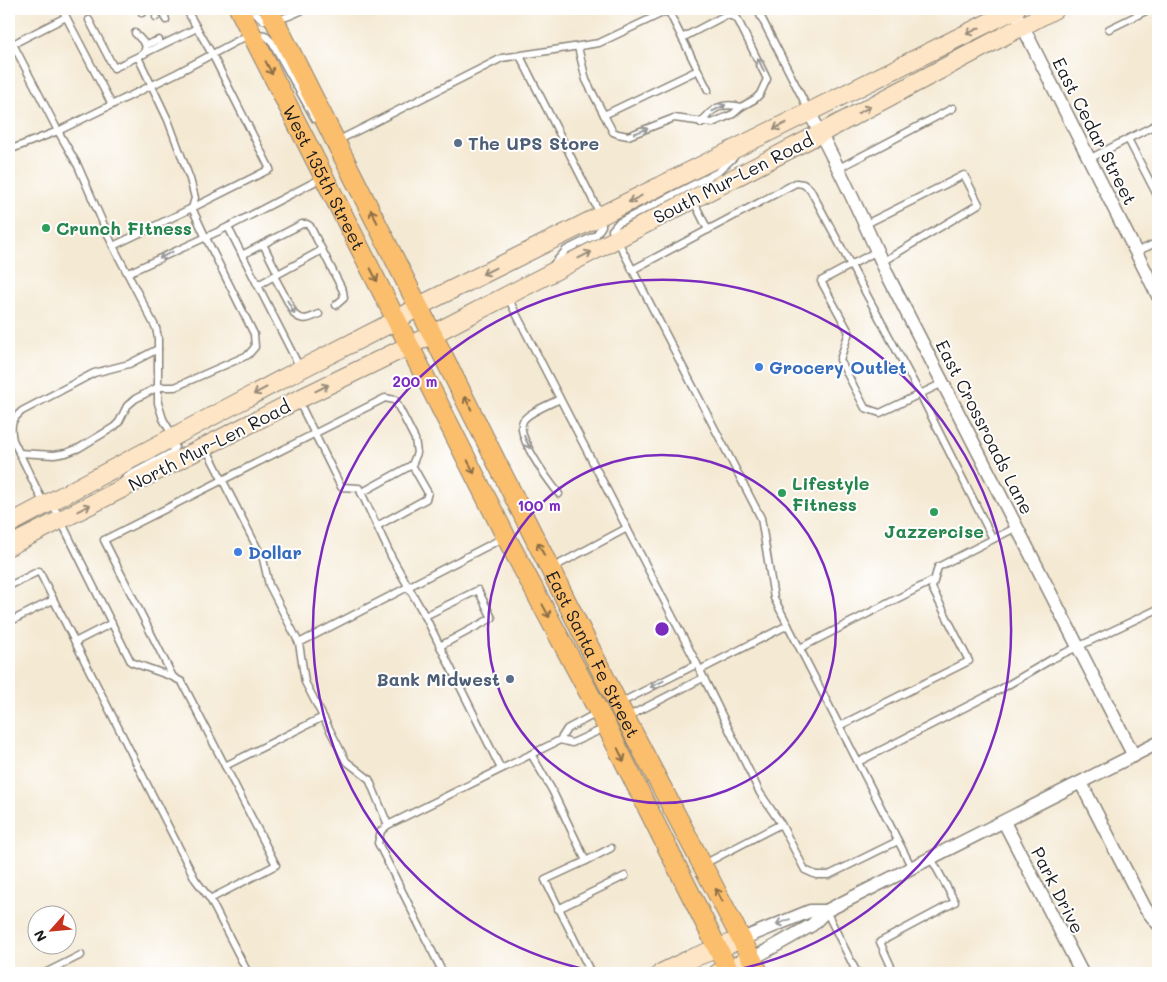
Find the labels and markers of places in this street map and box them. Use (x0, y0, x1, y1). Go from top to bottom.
place label: The UPS Store (468, 131, 600, 155)
marker: The UPS Store (452, 137, 464, 149)
place label: Crunch Fitness (56, 216, 192, 240)
marker: Crunch Fitness (40, 222, 52, 234)
place label: Grocery Outlet (769, 355, 907, 379)
marker: Grocery Outlet (753, 361, 765, 373)
place label: Lifestyle Fitness (792, 471, 870, 516)
marker: Lifestyle Fitness (776, 487, 788, 499)
marker: Jazzercise (928, 506, 940, 518)
place label: Jazzercise (884, 519, 984, 543)
place label: Dollar (248, 540, 302, 564)
marker: Dollar (232, 546, 244, 558)
centre of rings (653, 620, 671, 638)
place label: Bank Midwest (377, 667, 500, 691)
marker: Bank Midwest (504, 673, 516, 685)

